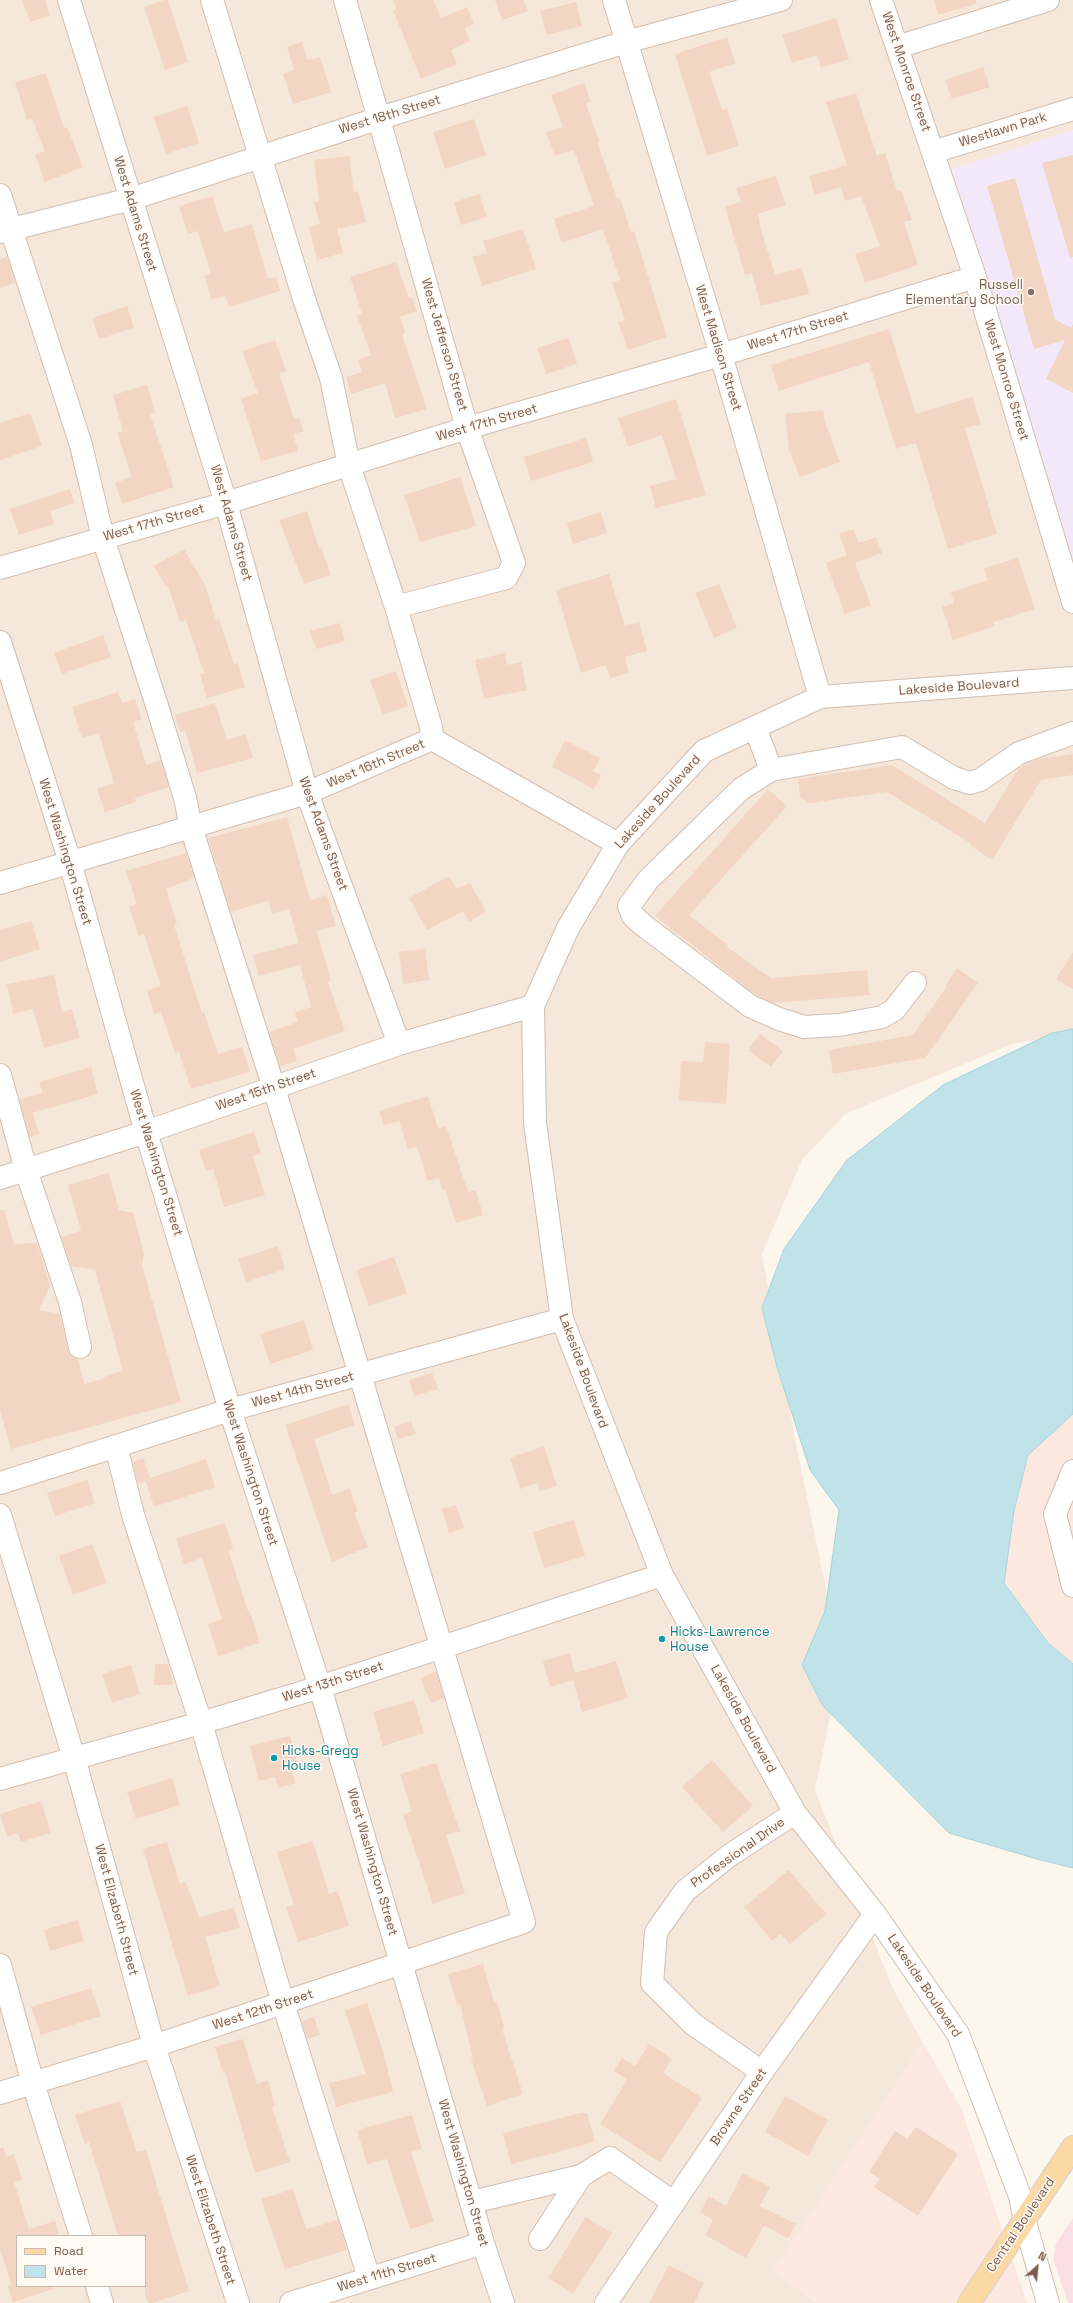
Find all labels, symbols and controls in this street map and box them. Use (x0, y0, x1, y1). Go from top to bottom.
street label: West Monroe Street (878, 10, 934, 134)
street label: West 18th Street (337, 92, 443, 138)
street label: Westlawn Park (957, 109, 1049, 151)
street label: West Adams Street (110, 154, 160, 274)
street label: West Jefferson Street (418, 277, 470, 413)
place label: Russell Elementary School (906, 277, 1023, 308)
street label: West Madison Street (691, 283, 745, 413)
marker: Russell Elementary School (1026, 287, 1036, 297)
street label: West 17th Street (746, 308, 850, 354)
street label: West Monroe Street (980, 318, 1032, 442)
street label: West 17th Street (435, 401, 539, 445)
street label: West Adams Street (207, 463, 255, 583)
street label: West 17th Street (102, 501, 206, 545)
street label: Lakeside Boulevard (898, 675, 1020, 699)
street label: West 16th Street (324, 736, 428, 792)
street label: Lakeside Boulevard (612, 752, 704, 852)
street label: West Adams Street (295, 775, 351, 893)
street label: West Washington Street (35, 777, 95, 927)
street label: West 15th Street (214, 1066, 318, 1114)
street label: West Washington Street (126, 1088, 186, 1238)
street label: Lakeside Boulevard (555, 1312, 611, 1430)
street label: West 14th Street (250, 1369, 356, 1411)
street label: West Washington Street (219, 1398, 281, 1548)
place label: Hicks-Lawrence House (670, 1624, 770, 1655)
marker: Hicks-Lawrence House (657, 1634, 667, 1644)
street label: West 13th Street (281, 1658, 385, 1706)
street label: Lakeside Boulevard (707, 1662, 779, 1776)
place label: Hicks-Gregg House (282, 1743, 359, 1774)
marker: Hicks-Gregg House (269, 1753, 279, 1763)
street label: West Washington Street (343, 1786, 401, 1938)
street label: Professional Drive (688, 1815, 788, 1891)
street label: West Elizabeth Street (91, 1842, 141, 1978)
street label: Lakeside Boulevard (884, 1932, 964, 2040)
street label: West 12th Street (211, 1986, 315, 2034)
street label: Browne Street (707, 2065, 771, 2149)
street label: West Washington Street (434, 2097, 492, 2249)
street label: West Elizabeth Street (182, 2153, 238, 2287)
street label: Central Boulevard (983, 2175, 1059, 2275)
legend (16, 2235, 146, 2287)
text: Road (54, 2243, 83, 2259)
north arrow (1017, 2247, 1057, 2287)
text: N (1036, 2248, 1049, 2264)
street label: West 11th Street (336, 2251, 438, 2295)
text: Water (54, 2263, 88, 2279)

